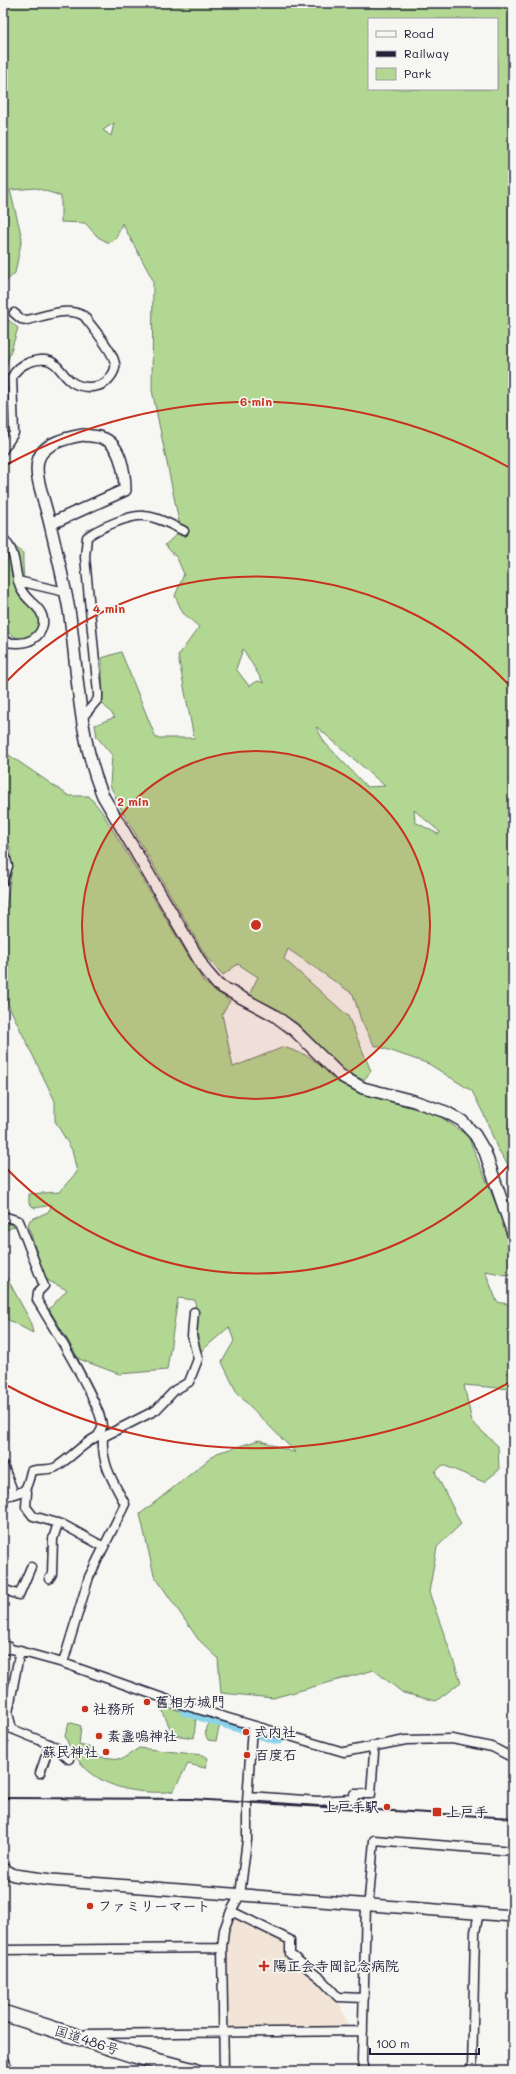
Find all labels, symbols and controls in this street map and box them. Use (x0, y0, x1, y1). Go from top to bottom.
legend (368, 18, 498, 90)
text: Road (404, 25, 434, 41)
text: Railway (404, 45, 449, 61)
text: Park (404, 65, 431, 81)
text: 6 min (240, 393, 272, 409)
text: 4 min (93, 600, 125, 616)
text: 2 min (117, 793, 149, 809)
centre of rings (249, 918, 263, 932)
place label: 舊相方城門 (155, 1692, 225, 1711)
marker: 舊相方城門 (142, 1697, 152, 1707)
place label: 社務所 (93, 1699, 135, 1718)
marker: 社務所 (80, 1704, 90, 1714)
place label: 式内社 (254, 1722, 296, 1741)
place label: 素盞嗚神社 (107, 1726, 177, 1745)
marker: 式内社 (241, 1727, 251, 1737)
marker: 素盞嗚神社 (94, 1731, 104, 1741)
place label: 蘇民神社 (42, 1742, 98, 1761)
place label: 百度石 (255, 1745, 297, 1764)
marker: 蘇民神社 (101, 1747, 111, 1757)
marker: 百度石 (242, 1750, 252, 1760)
place label: 上戸手駅 (323, 1797, 379, 1816)
marker: 上戸手駅 (382, 1802, 392, 1812)
place label: 上戸手 (446, 1802, 488, 1821)
marker: 上戸手 (431, 1806, 443, 1818)
place label: ファミリーマート (98, 1896, 211, 1915)
marker: ファミリーマート (85, 1901, 95, 1911)
place label: 陽正会寺岡記念病院 (273, 1956, 399, 1975)
marker: 陽正会寺岡記念病院 (258, 1960, 270, 1972)
street label: 国道486号 (52, 2020, 122, 2059)
scale bar (370, 2030, 479, 2056)
text: 100 m (376, 2035, 410, 2051)

